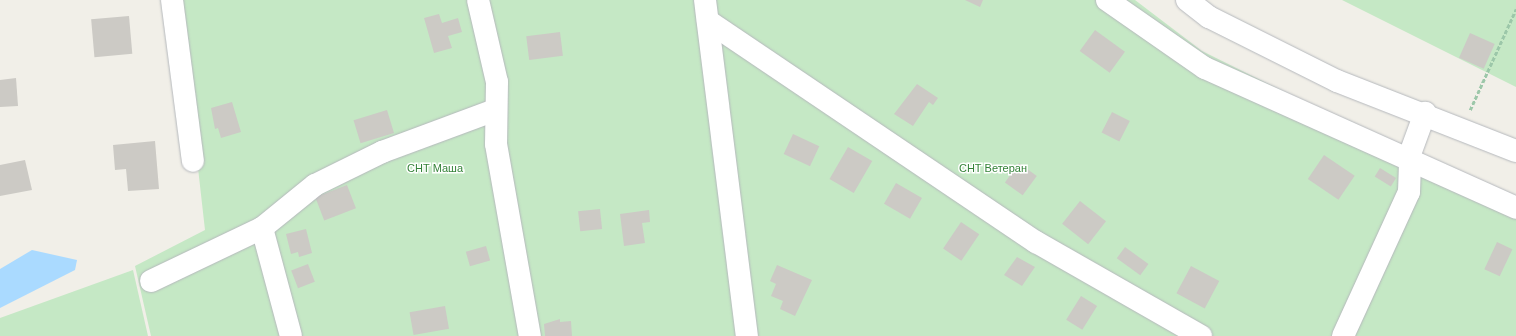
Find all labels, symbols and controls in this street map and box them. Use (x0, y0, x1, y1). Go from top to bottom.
park label: СНТ Маша (407, 161, 463, 175)
park label: СНТ Ветеран (959, 161, 1027, 175)

